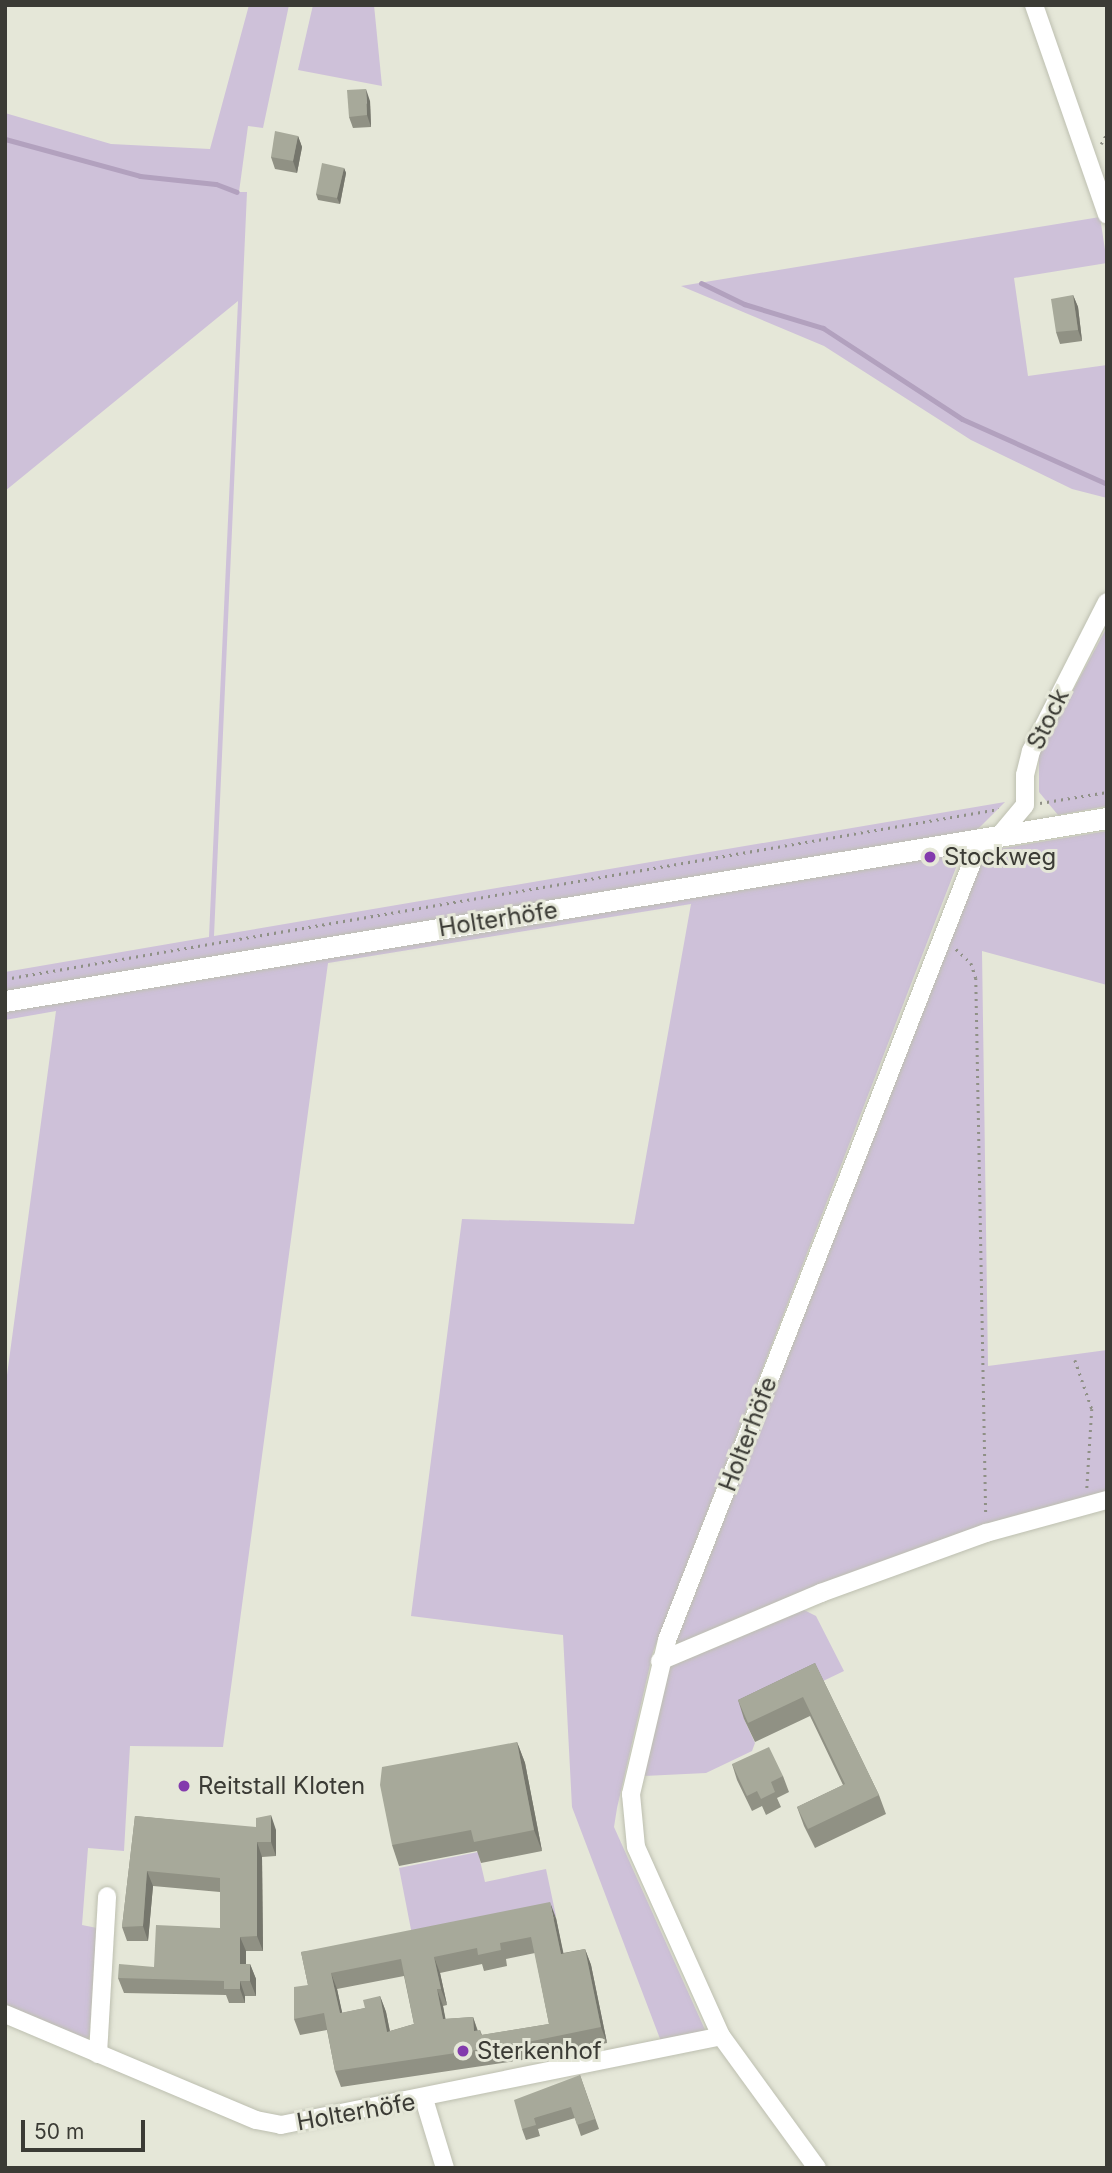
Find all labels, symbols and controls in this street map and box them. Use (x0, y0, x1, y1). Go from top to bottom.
street label: Stock (1021, 684, 1075, 754)
place label: Stockweg (944, 843, 1056, 871)
marker: Stockweg (922, 849, 938, 865)
street label: Holterhöfe (436, 895, 560, 943)
street label: Holterhöfe (713, 1373, 783, 1495)
place label: Reitstall Kloten (198, 1772, 365, 1800)
marker: Reitstall Kloten (176, 1778, 192, 1794)
place label: Sterkenhof (477, 2037, 602, 2065)
marker: Sterkenhof (455, 2043, 471, 2059)
street label: Holterhöfe (294, 2087, 418, 2137)
scale bar (24, 2106, 149, 2150)
text: 50 m (34, 2119, 84, 2144)

